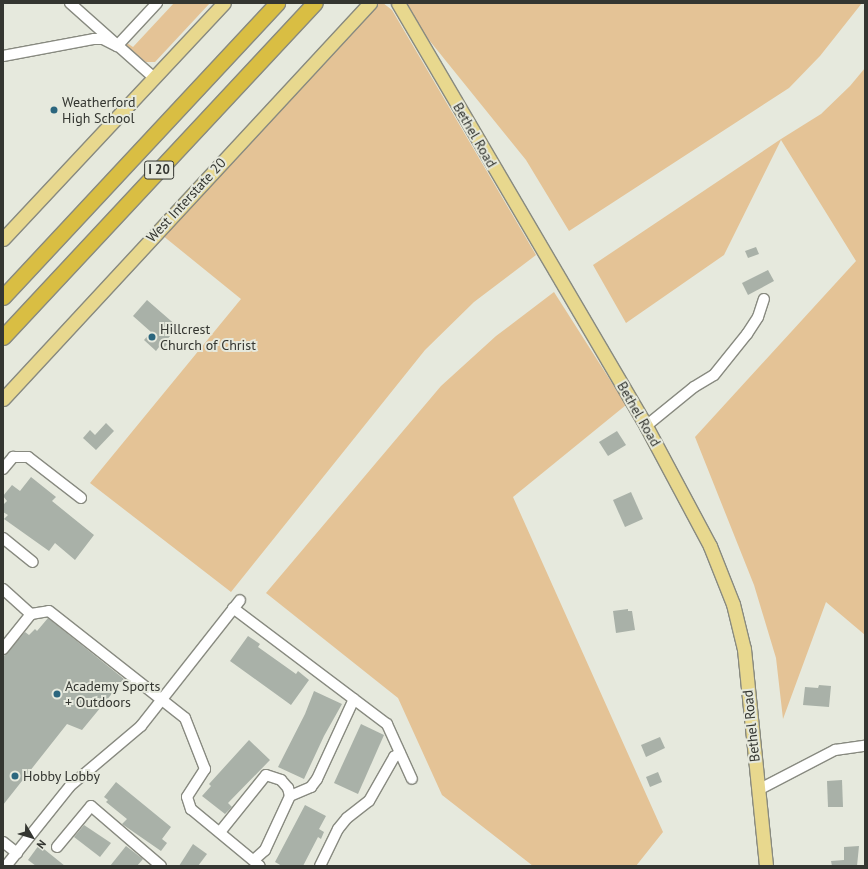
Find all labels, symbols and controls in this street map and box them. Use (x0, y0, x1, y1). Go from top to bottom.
place label: Weatherford High School (62, 94, 135, 126)
street label: Bethel Road (450, 100, 500, 170)
marker: Weatherford High School (49, 105, 59, 115)
street label: West Interstate 20 (143, 154, 229, 246)
road number: I 20 (144, 159, 174, 181)
place label: Hillcrest Church of Christ (160, 321, 256, 354)
marker: Hillcrest Church of Christ (147, 332, 157, 342)
street label: Bethel Road (614, 379, 664, 449)
place label: Academy Sports + Outdoors (65, 678, 161, 710)
marker: Academy Sports + Outdoors (52, 689, 62, 699)
street label: Bethel Road (739, 689, 763, 763)
place label: Hobby Lobby (23, 768, 101, 784)
marker: Hobby Lobby (10, 771, 20, 781)
north arrow (12, 817, 52, 857)
text: N (34, 837, 49, 852)

